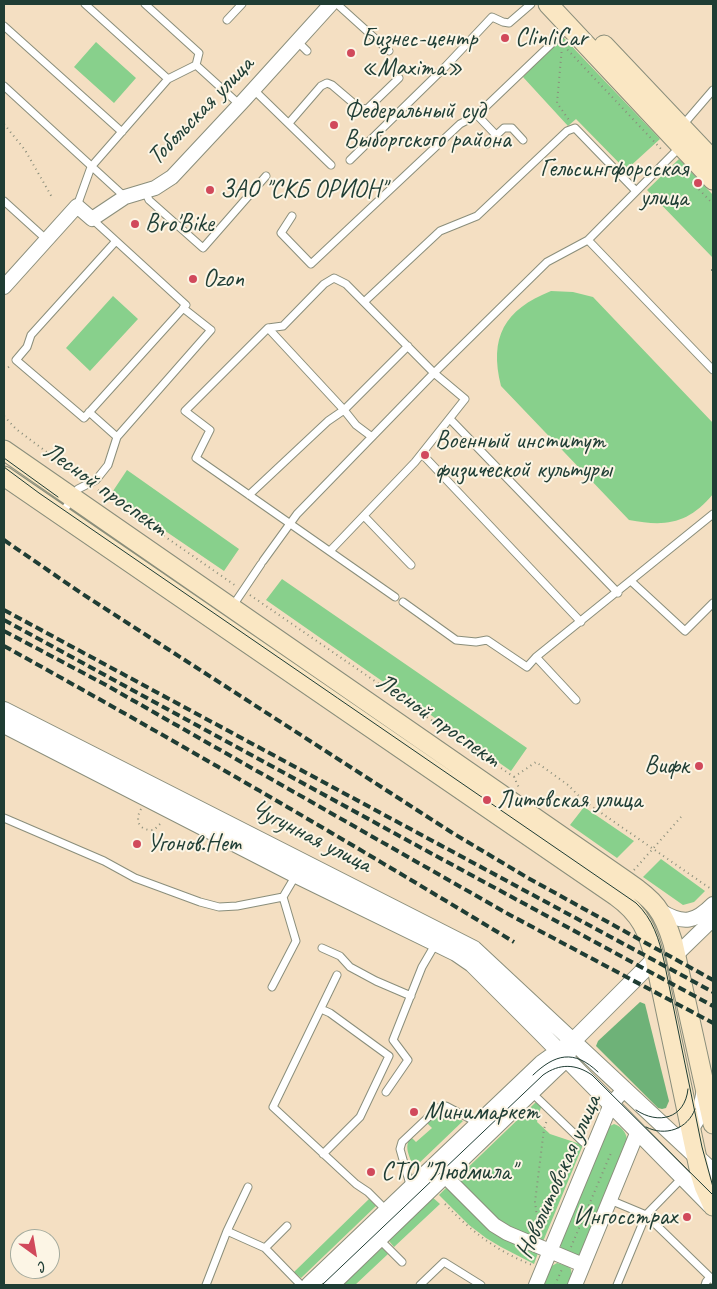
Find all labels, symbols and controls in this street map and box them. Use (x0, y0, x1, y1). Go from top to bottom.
place label: ClinliCar (515, 23, 587, 53)
place label: Бизнес-центр «Maxima» (361, 24, 477, 83)
marker: ClinliCar (499, 32, 511, 44)
marker: Бизнес-центр «Maxima» (345, 47, 357, 59)
street label: Тобольская улица (142, 50, 260, 172)
place label: Федеральный суд Выборгского района (344, 96, 511, 155)
marker: Федеральный суд Выборгского района (328, 119, 340, 131)
place label: Гельсингфорсская улица (540, 154, 688, 213)
place label: ЗАО "СКБ ОРИОН" (220, 175, 386, 205)
marker: Гельсингфорсская улица (692, 177, 704, 189)
marker: ЗАО "СКБ ОРИОН" (204, 184, 216, 196)
place label: Bro'Bike (145, 209, 214, 239)
marker: Bro'Bike (129, 218, 141, 230)
place label: Ozon (203, 264, 244, 294)
marker: Ozon (187, 273, 199, 285)
place label: Военный институт физической культуры (435, 426, 612, 485)
street label: Лесной проспект (37, 436, 173, 544)
marker: Военный институт физической культуры (419, 449, 431, 461)
street label: Лесной проспект (370, 667, 506, 775)
place label: Вифк (644, 751, 689, 781)
marker: Вифк (693, 760, 705, 772)
place label: Литовская улица (497, 785, 642, 815)
street label: Чугунная улица (246, 794, 376, 880)
marker: Литовская улица (481, 794, 493, 806)
place label: Угонов.Нет (147, 829, 240, 859)
marker: Угонов.Нет (131, 838, 143, 850)
street label: Новолитовская улица (509, 1090, 609, 1264)
place label: Минимаркет (424, 1097, 539, 1127)
marker: Минимаркет (408, 1106, 420, 1118)
place label: СТО "Людмила" (381, 1157, 516, 1187)
marker: СТО "Людмила" (365, 1166, 377, 1178)
place label: Ингосстрах (574, 1202, 677, 1232)
marker: Ингосстрах (681, 1211, 693, 1223)
north arrow (10, 1229, 60, 1279)
text: С (35, 1257, 50, 1275)

